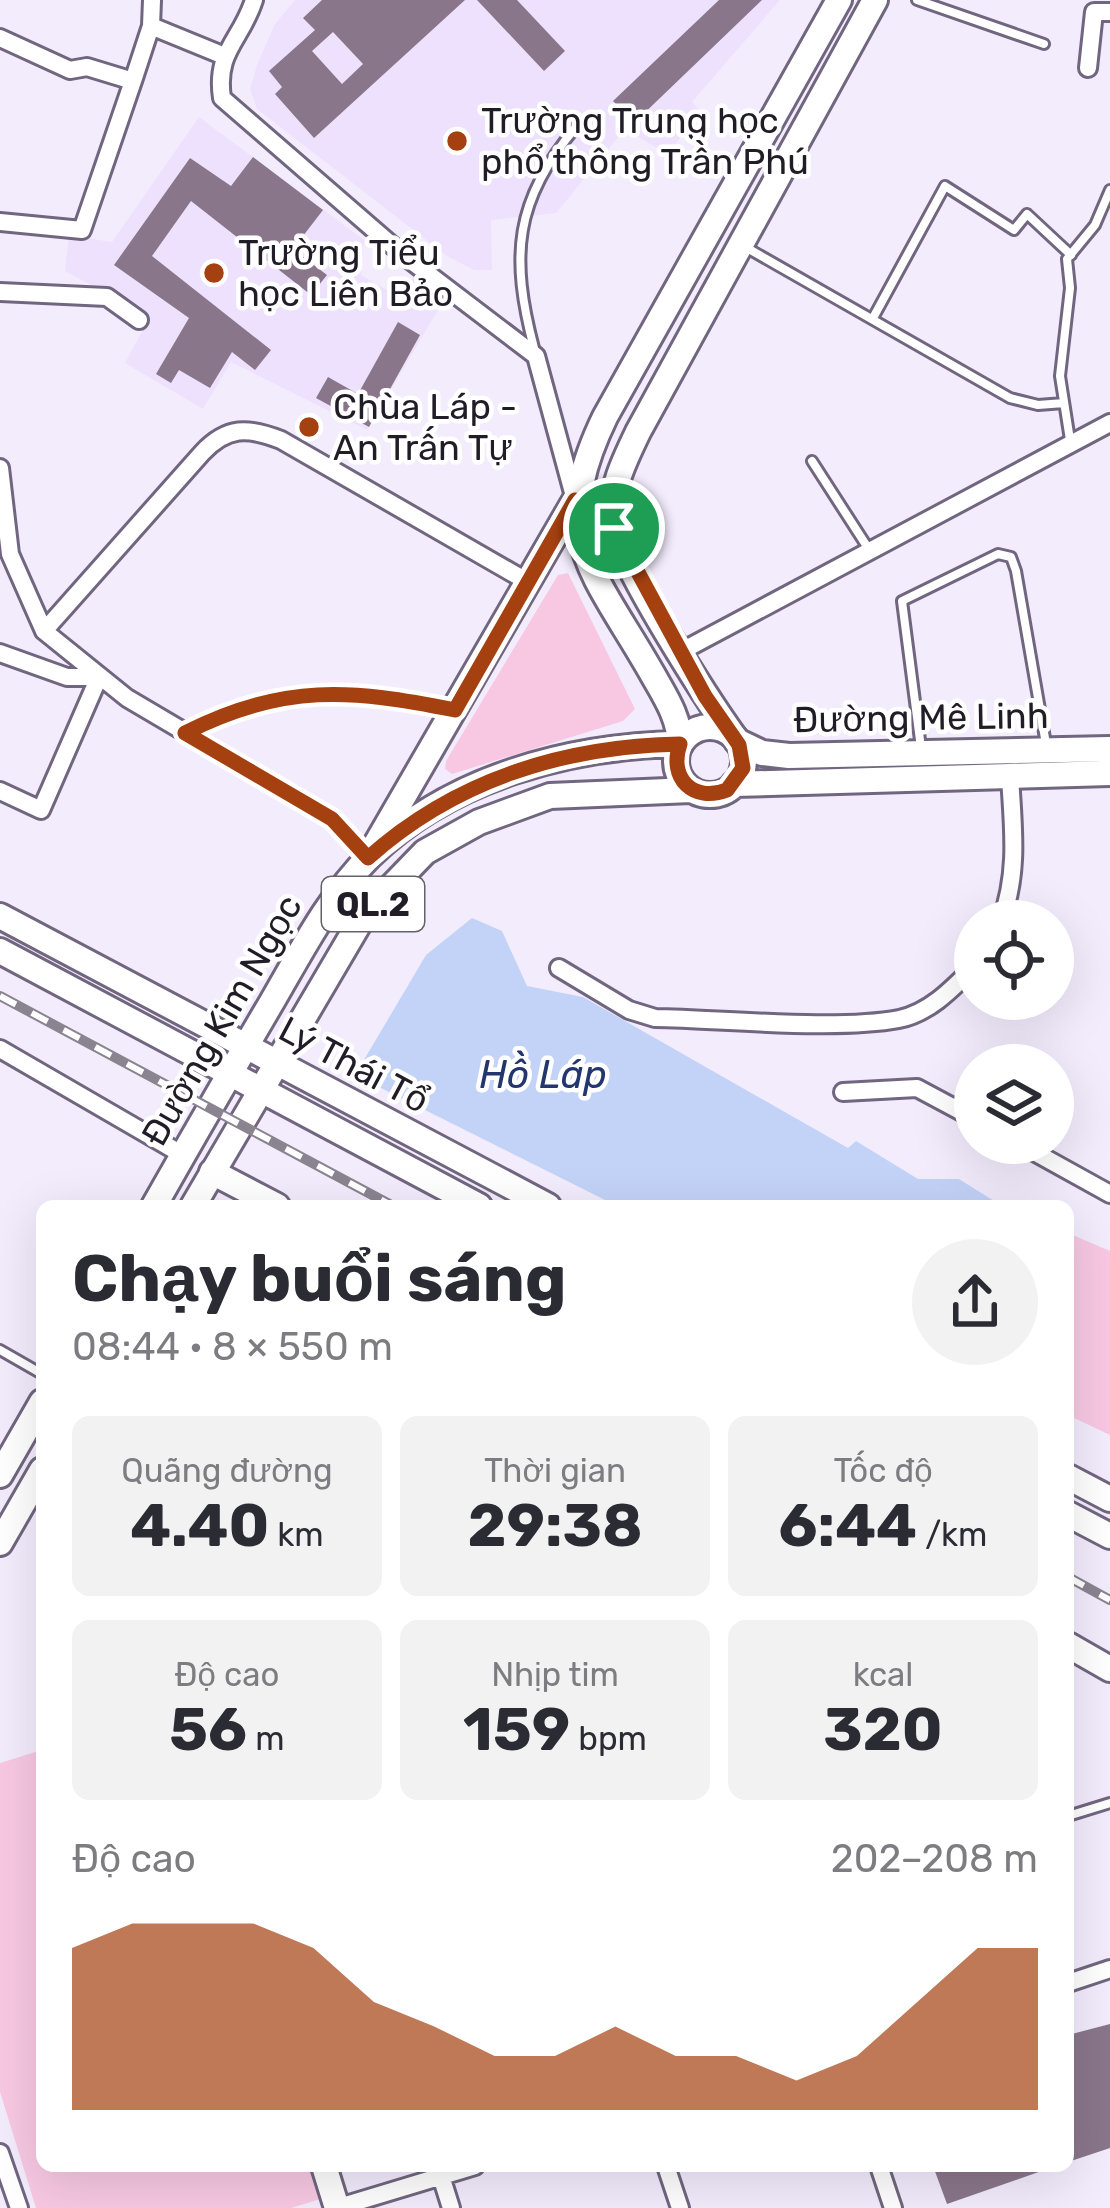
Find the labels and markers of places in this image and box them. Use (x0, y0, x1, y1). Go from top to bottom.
place label: Trường Trung học phổ thông Trần Phú (481, 99, 809, 183)
marker: Trường Trung học phổ thông Trần Phú (444, 128, 470, 154)
place label: Trường Tiểu học Liên Bảo (238, 231, 453, 315)
marker: Trường Tiểu học Liên Bảo (201, 260, 227, 286)
place label: Chùa Láp - An Trấn Tự (333, 385, 517, 469)
marker: Chùa Láp - An Trấn Tự (296, 414, 322, 440)
pin (563, 477, 665, 579)

